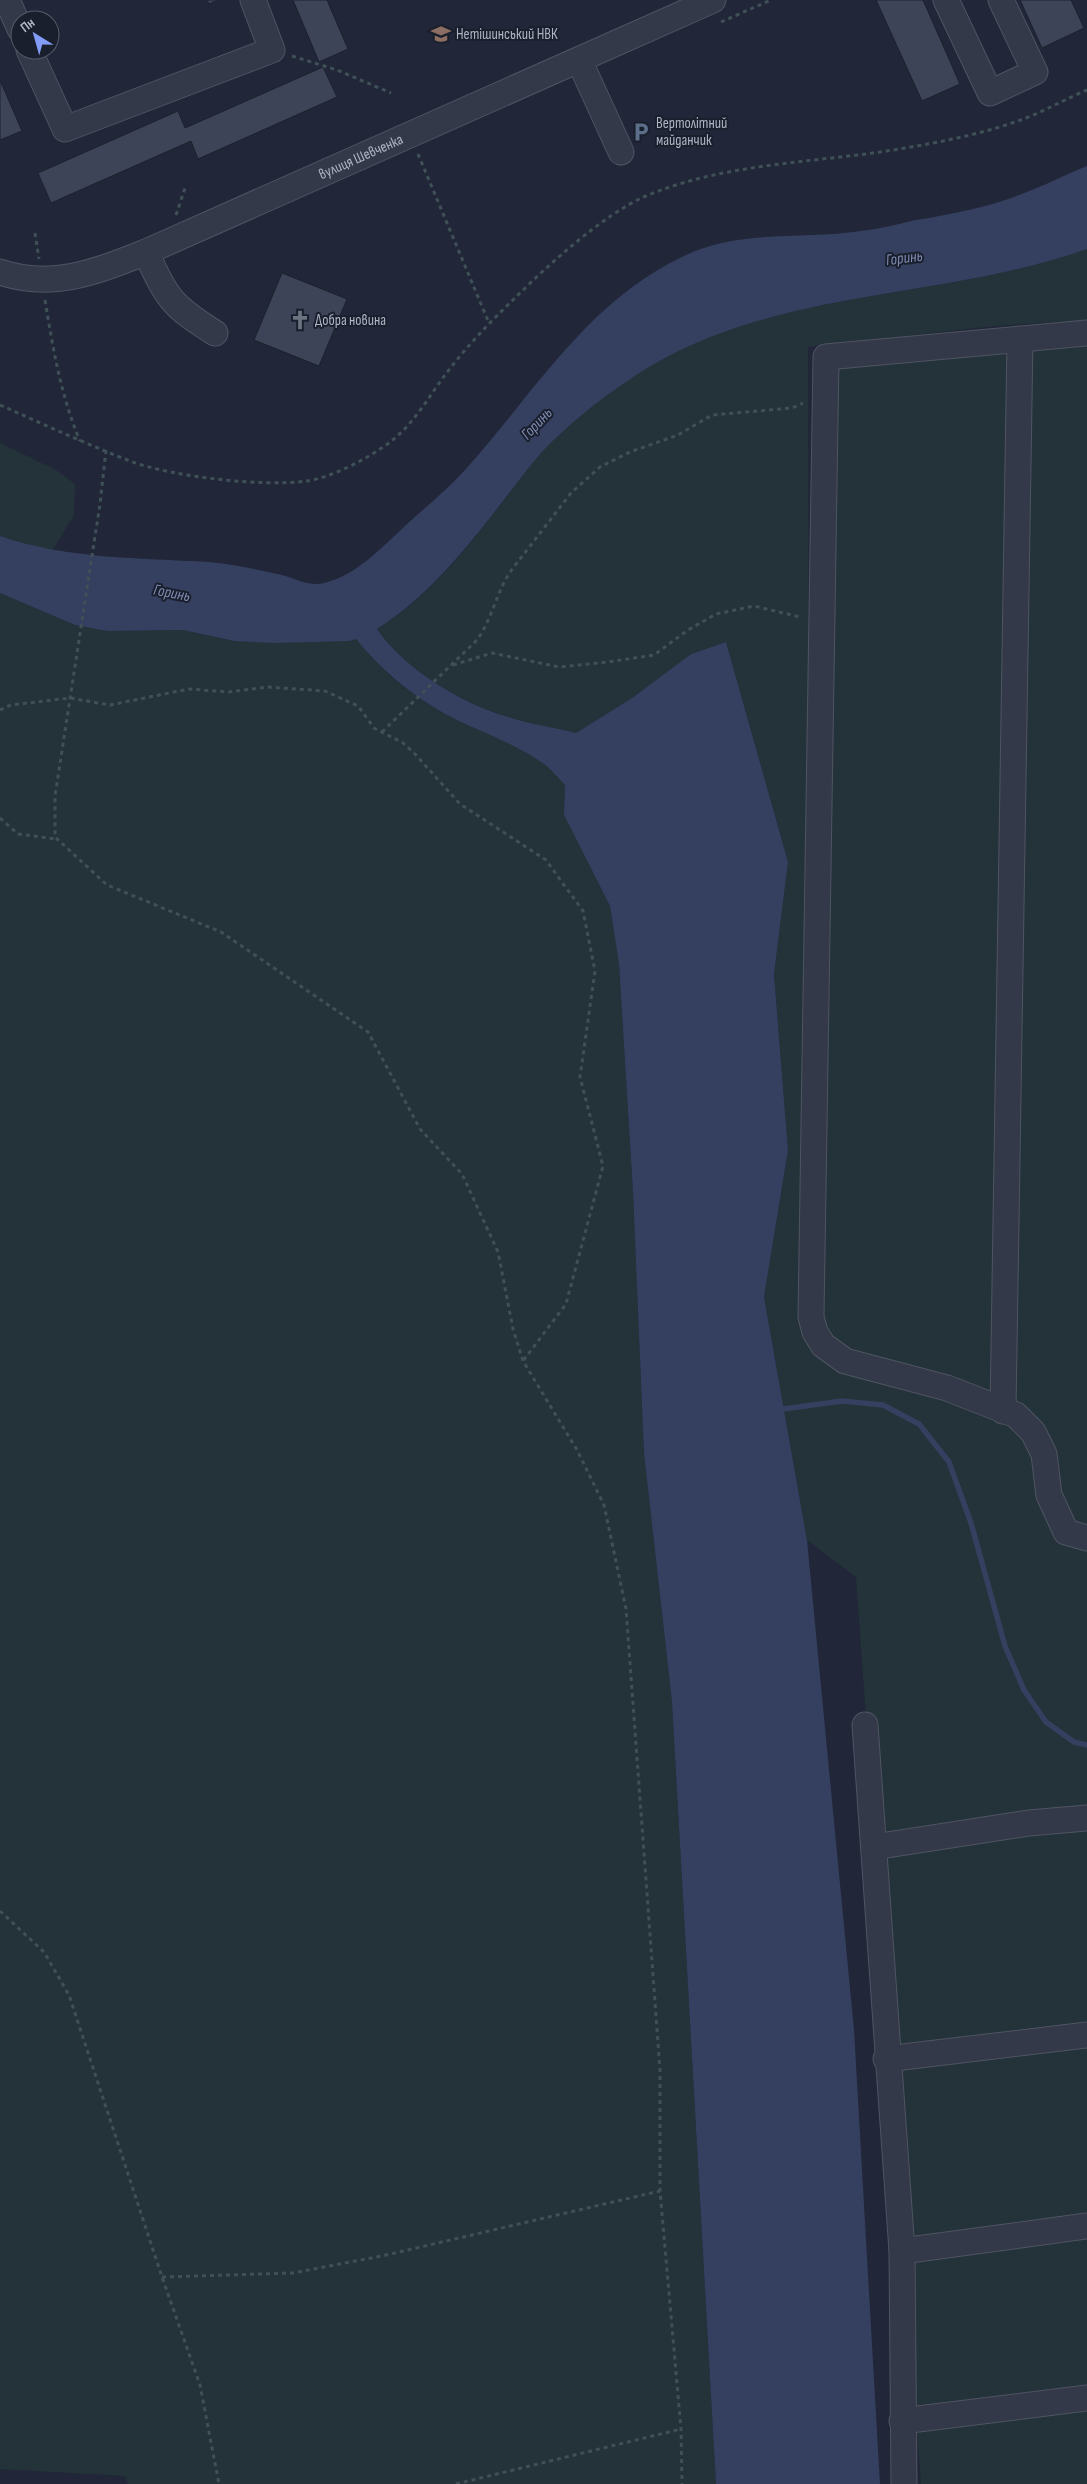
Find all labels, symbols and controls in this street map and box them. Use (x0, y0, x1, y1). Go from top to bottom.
north arrow (10, 10, 60, 60)
text: Пн (17, 14, 38, 36)
school or university icon: Нетішинський НВК (430, 23, 452, 45)
place label: Нетішинський НВК (456, 25, 558, 44)
place label: Вертолітний майданчик (656, 114, 727, 150)
parking icon: Вертолітний майданчик (630, 121, 652, 143)
street label: вулиця Шевченка (316, 130, 406, 184)
water label: Горинь (885, 247, 924, 270)
church icon: Добра новина (289, 309, 311, 331)
place label: Добра новина (315, 311, 386, 330)
water label: Горинь (517, 404, 557, 444)
water label: Горинь (152, 581, 192, 606)

